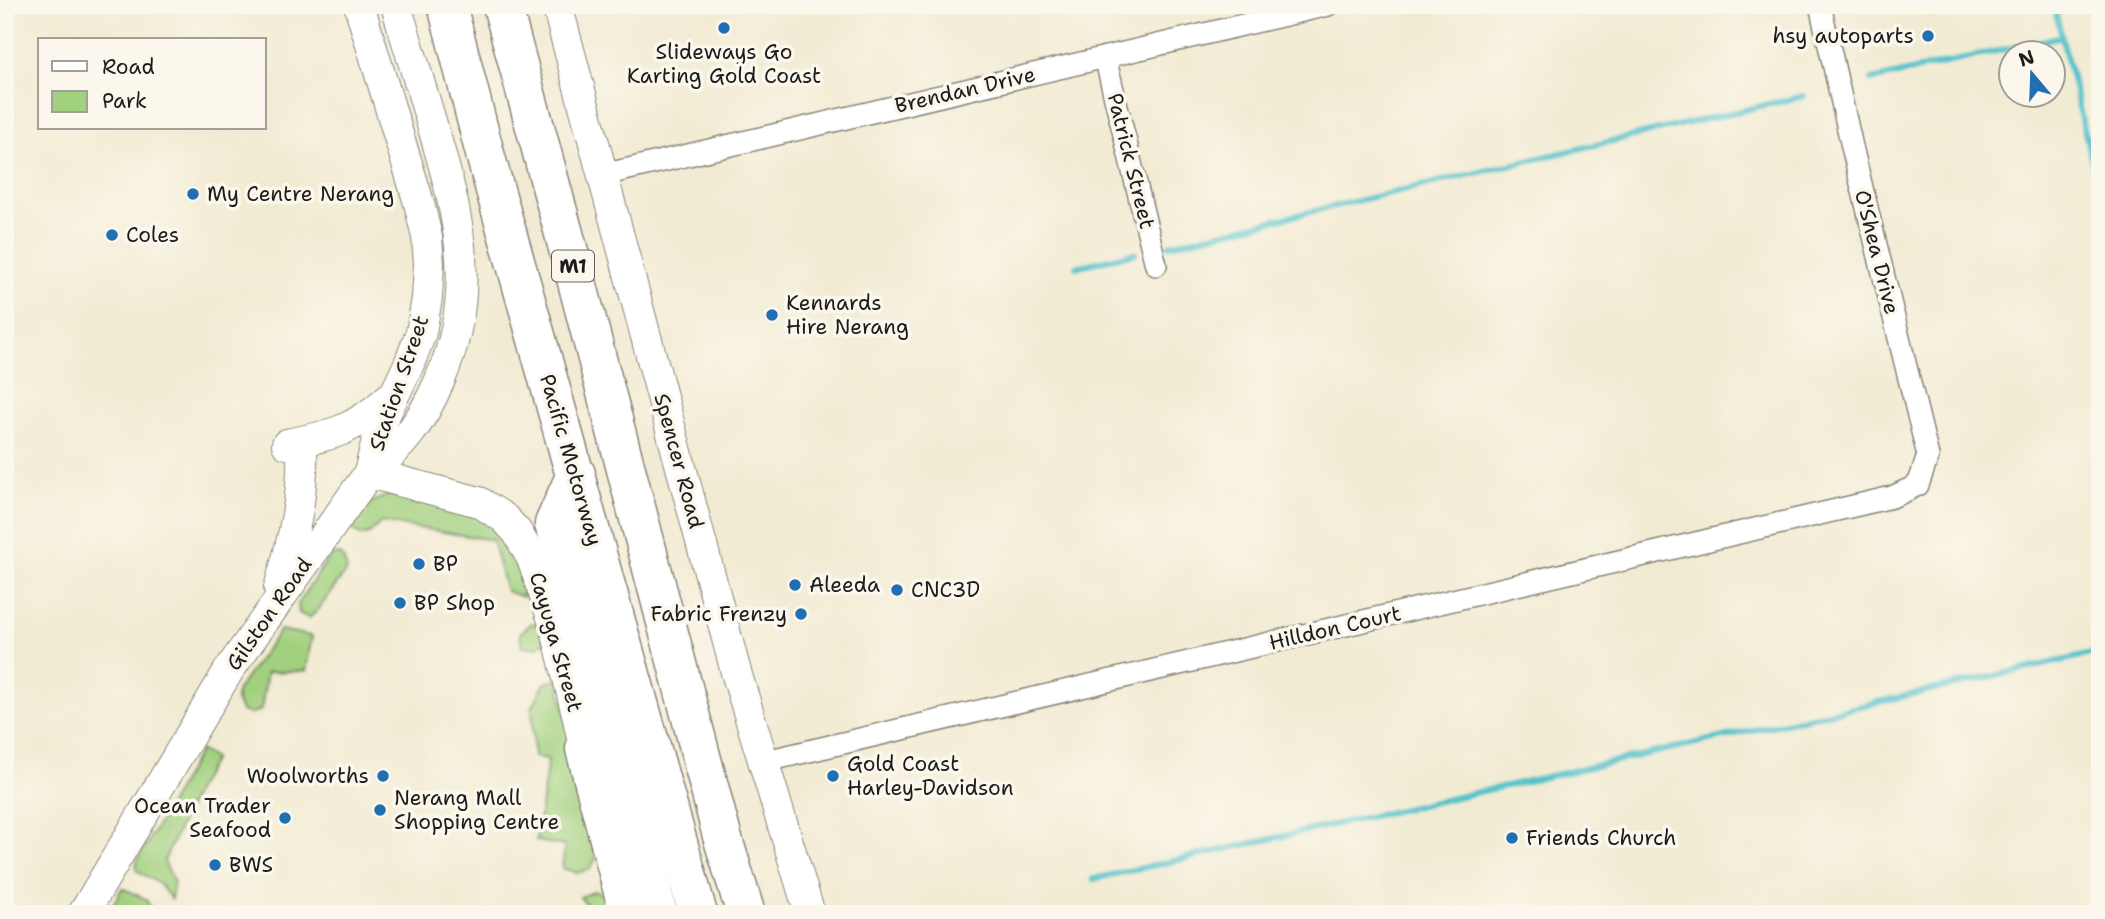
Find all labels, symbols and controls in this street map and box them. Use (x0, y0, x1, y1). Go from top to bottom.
marker: Slideways Go Karting Gold Coast (716, 20, 732, 36)
place label: hsy autoparts (1772, 22, 1914, 50)
marker: hsy autoparts (1920, 28, 1936, 44)
legend (38, 38, 266, 130)
place label: Slideways Go Karting Gold Coast (627, 38, 821, 90)
north arrow (1996, 38, 2066, 108)
text: N (2015, 44, 2038, 73)
text: Road (102, 53, 155, 81)
street label: Brendan Drive (892, 60, 1038, 120)
text: Park (102, 87, 147, 115)
street label: Patrick Street (1101, 90, 1161, 232)
place label: My Centre Nerang (207, 180, 394, 208)
marker: My Centre Nerang (185, 186, 201, 202)
street label: O'Shea Drive (1848, 187, 1906, 317)
place label: Coles (126, 221, 179, 249)
marker: Coles (104, 227, 120, 243)
road number: M1 (552, 250, 594, 282)
place label: Kennards Hire Nerang (786, 289, 909, 341)
marker: Kennards Hire Nerang (764, 307, 780, 323)
street label: Station Street (363, 311, 435, 455)
street label: Pacific Motorway (533, 371, 609, 549)
street label: Spencer Road (647, 390, 711, 532)
place label: BP (433, 550, 458, 578)
street label: Gilston Road (220, 552, 318, 676)
marker: BP (411, 556, 427, 572)
street label: Cayuga Street (523, 569, 589, 715)
place label: Aleeda (809, 571, 880, 599)
place label: CNC3D (911, 576, 980, 604)
marker: Aleeda (787, 577, 803, 593)
marker: CNC3D (889, 582, 905, 598)
place label: BP Shop (414, 589, 495, 617)
marker: BP Shop (392, 595, 408, 611)
street label: Hilldon Court (1266, 599, 1404, 657)
place label: Fabric Frenzy (651, 600, 787, 628)
marker: Fabric Frenzy (793, 606, 809, 622)
place label: Gold Coast Harley-Davidson (847, 750, 1014, 802)
place label: Woolworths (246, 762, 369, 790)
marker: Woolworths (375, 768, 391, 784)
marker: Gold Coast Harley-Davidson (825, 768, 841, 784)
place label: Nerang Mall Shopping Centre (394, 784, 559, 836)
place label: Ocean Trader Seafood (134, 792, 271, 844)
marker: Nerang Mall Shopping Centre (372, 802, 388, 818)
marker: Ocean Trader Seafood (277, 810, 293, 826)
place label: Friends Church (1526, 824, 1676, 852)
marker: Friends Church (1504, 830, 1520, 846)
place label: BWS (229, 851, 273, 879)
marker: BWS (207, 857, 223, 873)

